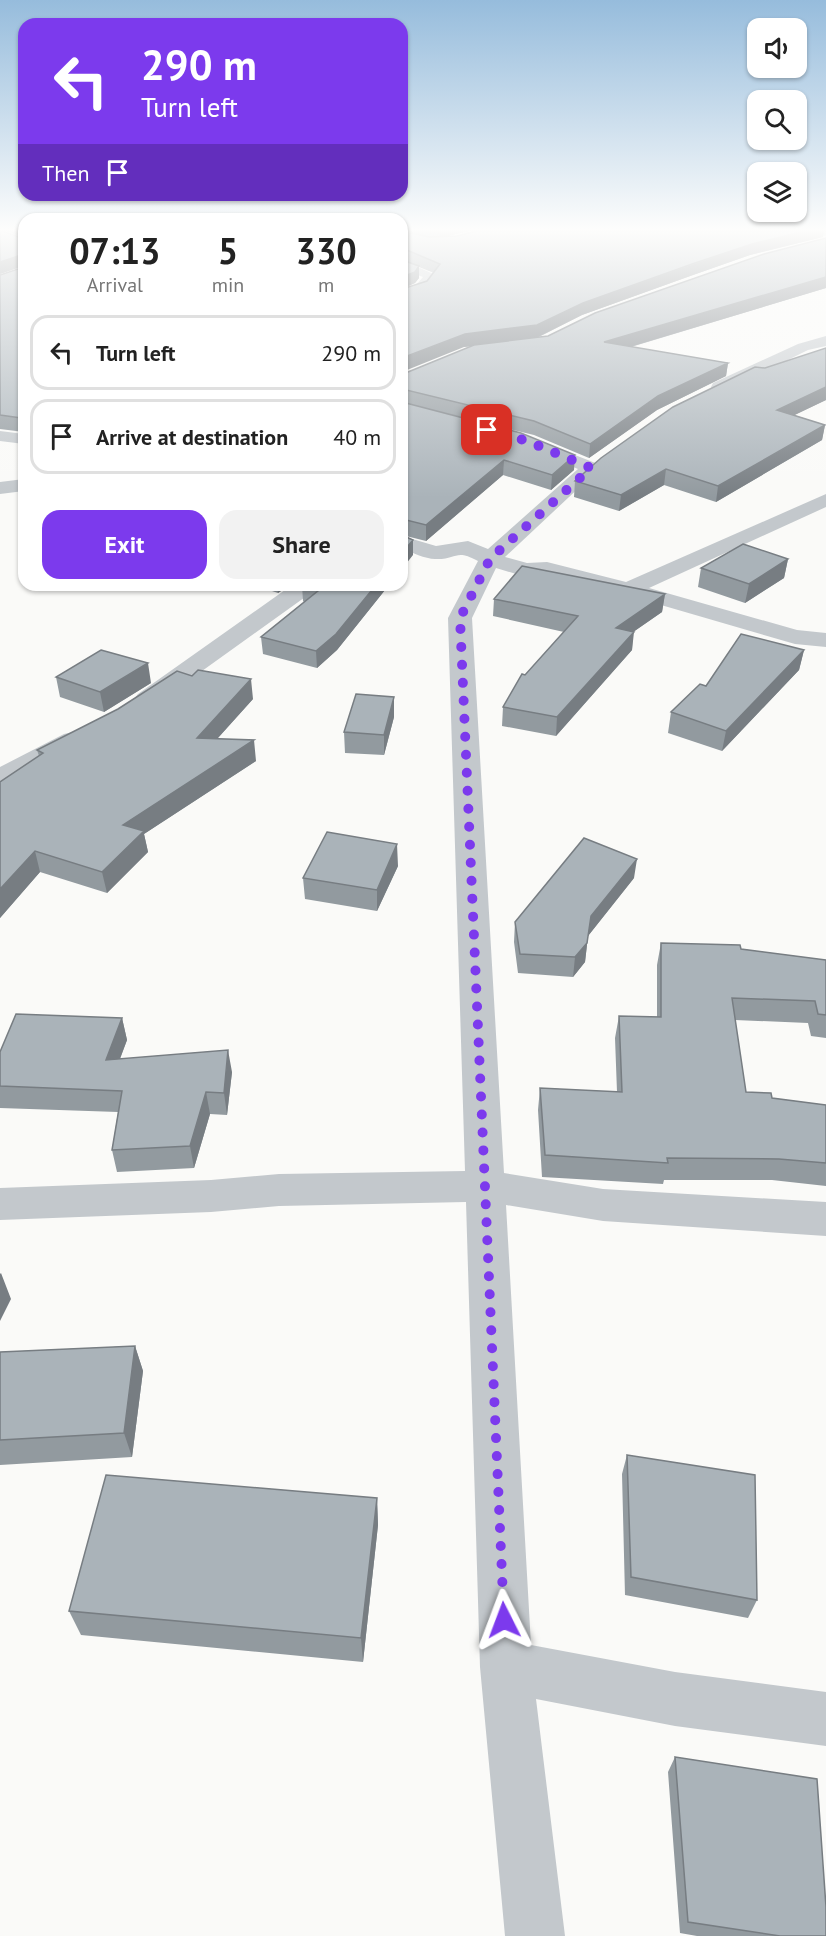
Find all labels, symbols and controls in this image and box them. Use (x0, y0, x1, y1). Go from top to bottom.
map controls (747, 18, 807, 222)
button: sound (747, 18, 807, 78)
text: 290 m (141, 37, 257, 92)
icon: left (42, 42, 120, 120)
text: Turn left (141, 90, 238, 124)
button: search (747, 90, 807, 150)
icon: arrive (101, 156, 134, 189)
text: Then (42, 159, 89, 187)
button: layers (747, 162, 807, 222)
text: 07:13 (69, 227, 161, 274)
text: 5 (218, 227, 238, 274)
text: 330 (296, 227, 357, 274)
text: Arrival (87, 272, 143, 298)
text: min (212, 272, 244, 298)
text: m (318, 272, 334, 298)
icon: left (45, 336, 78, 369)
text: Turn left (96, 339, 176, 367)
text: 290 m (321, 339, 381, 367)
pin (461, 404, 512, 455)
icon: arrive (470, 413, 503, 446)
icon: arrive (45, 420, 78, 453)
text: Arrive at destination (96, 423, 288, 451)
text: 40 m (333, 423, 381, 451)
button: Exit (42, 510, 207, 579)
button: Share (219, 510, 384, 579)
position arrow (472, 1588, 536, 1652)

